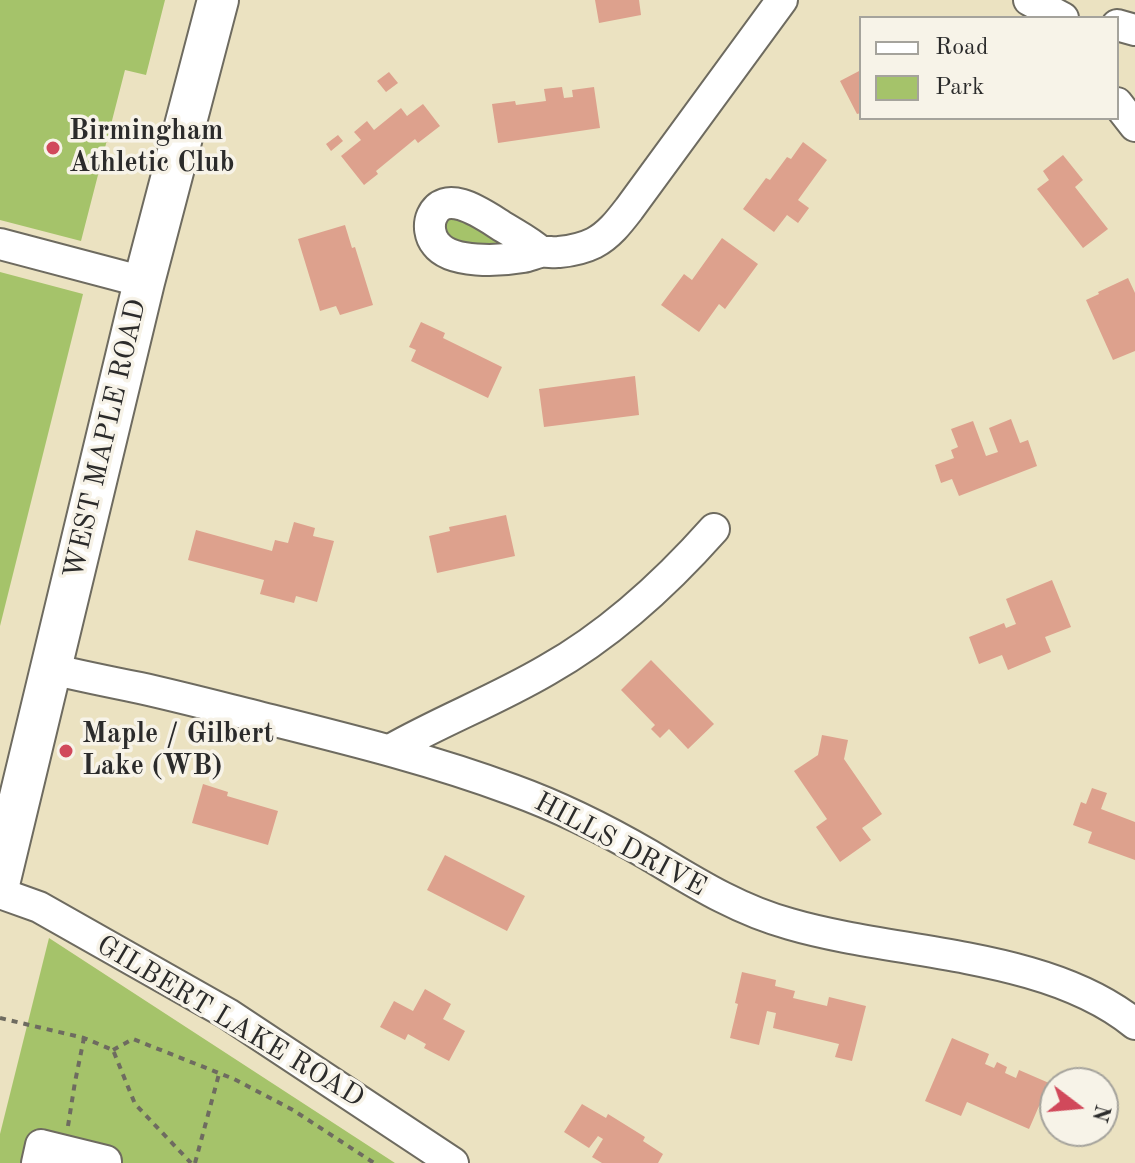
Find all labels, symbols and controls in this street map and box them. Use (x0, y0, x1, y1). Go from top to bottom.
legend (859, 16, 1119, 120)
text: Road (935, 36, 988, 60)
text: Park (935, 76, 984, 100)
place label: Birmingham Athletic Club (69, 115, 235, 181)
marker: Birmingham Athletic Club (44, 139, 62, 157)
street label: WEST MAPLE ROAD (58, 296, 154, 582)
place label: Maple / Gilbert Lake (WB) (82, 718, 274, 784)
marker: Maple / Gilbert Lake (WB) (57, 742, 75, 760)
street label: HILLS DRIVE (528, 786, 712, 904)
street label: GILBERT LAKE ROAD (90, 929, 370, 1115)
north arrow (1039, 1067, 1119, 1147)
text: N (1087, 1102, 1113, 1124)

